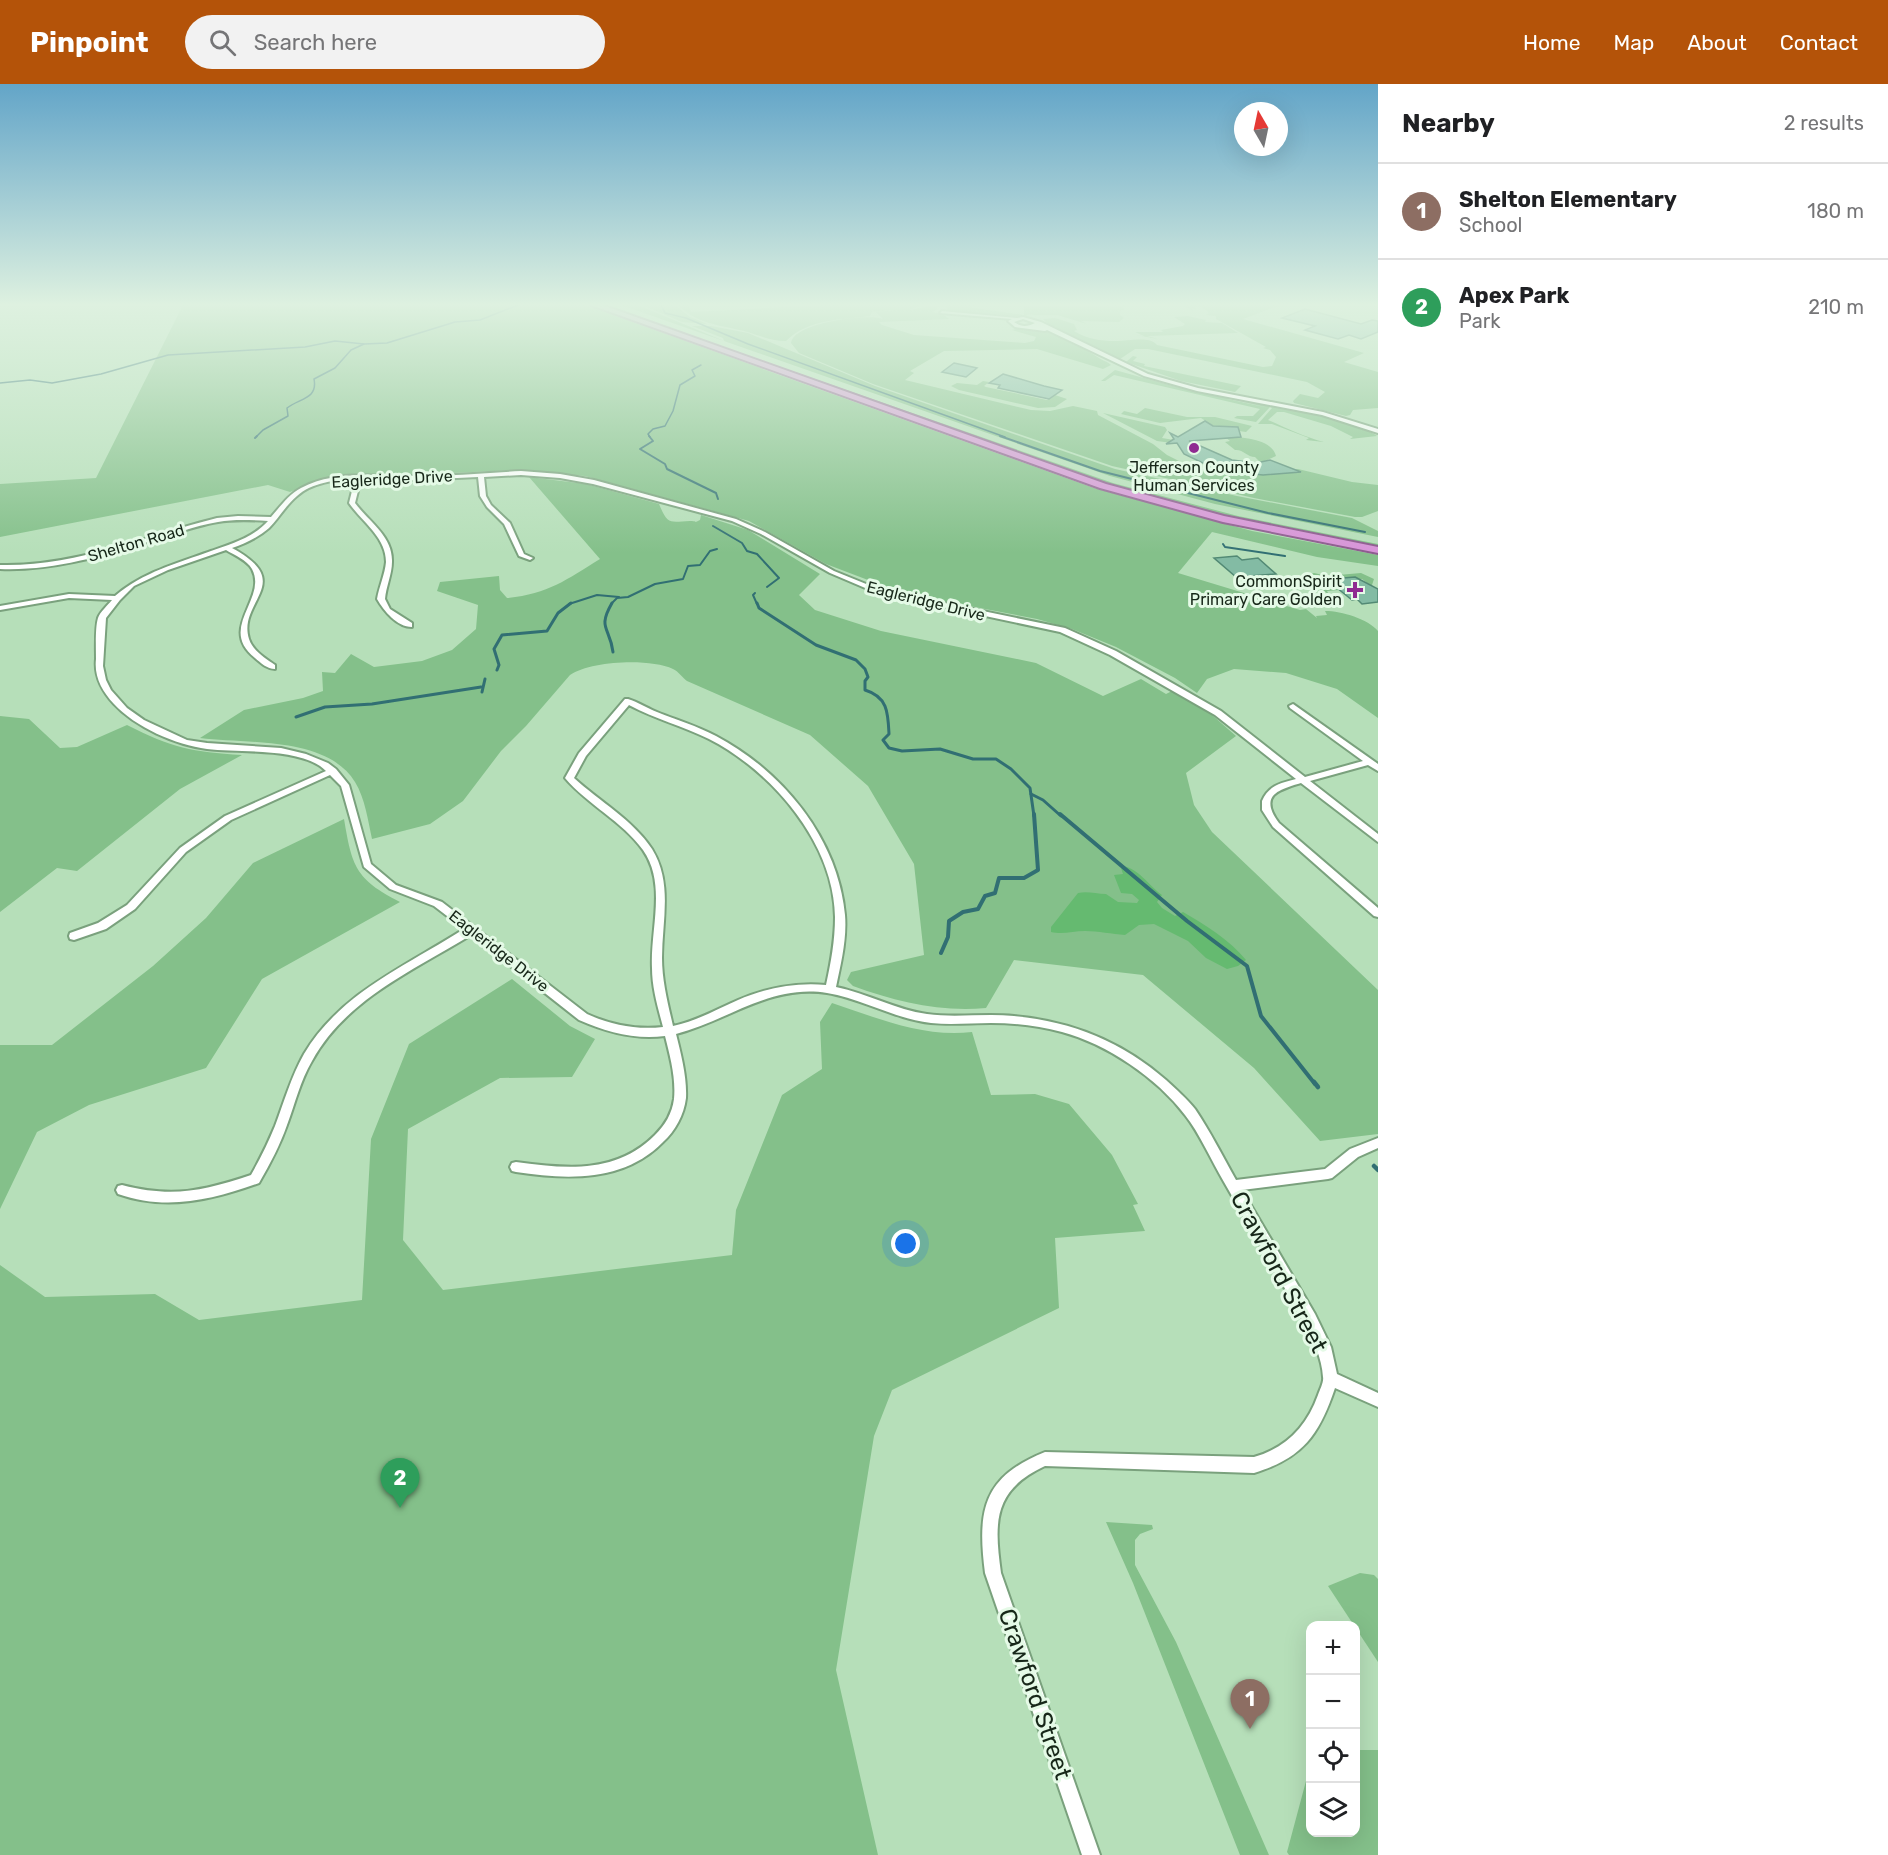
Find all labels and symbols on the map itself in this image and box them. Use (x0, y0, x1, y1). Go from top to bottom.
north arrow (1234, 102, 1288, 156)
marker: Jefferson County Human Services (1187, 441, 1201, 455)
place label: Jefferson County Human Services (1129, 458, 1259, 495)
street label: Eagleridge Drive (331, 466, 453, 492)
street label: Shelton Road (86, 520, 186, 566)
place label: CommonSpirit Primary Care Golden (1190, 572, 1342, 609)
street label: Eagleridge Drive (865, 577, 987, 625)
marker: CommonSpirit Primary Care Golden (1346, 581, 1364, 599)
street label: Eagleridge Drive (445, 906, 553, 996)
street label: Crawford Street (1225, 1187, 1333, 1357)
your location (891, 1229, 920, 1258)
pin: 2 (380, 1458, 420, 1508)
street label: Crawford Street (993, 1605, 1077, 1783)
pin: 1 (1230, 1680, 1270, 1729)

